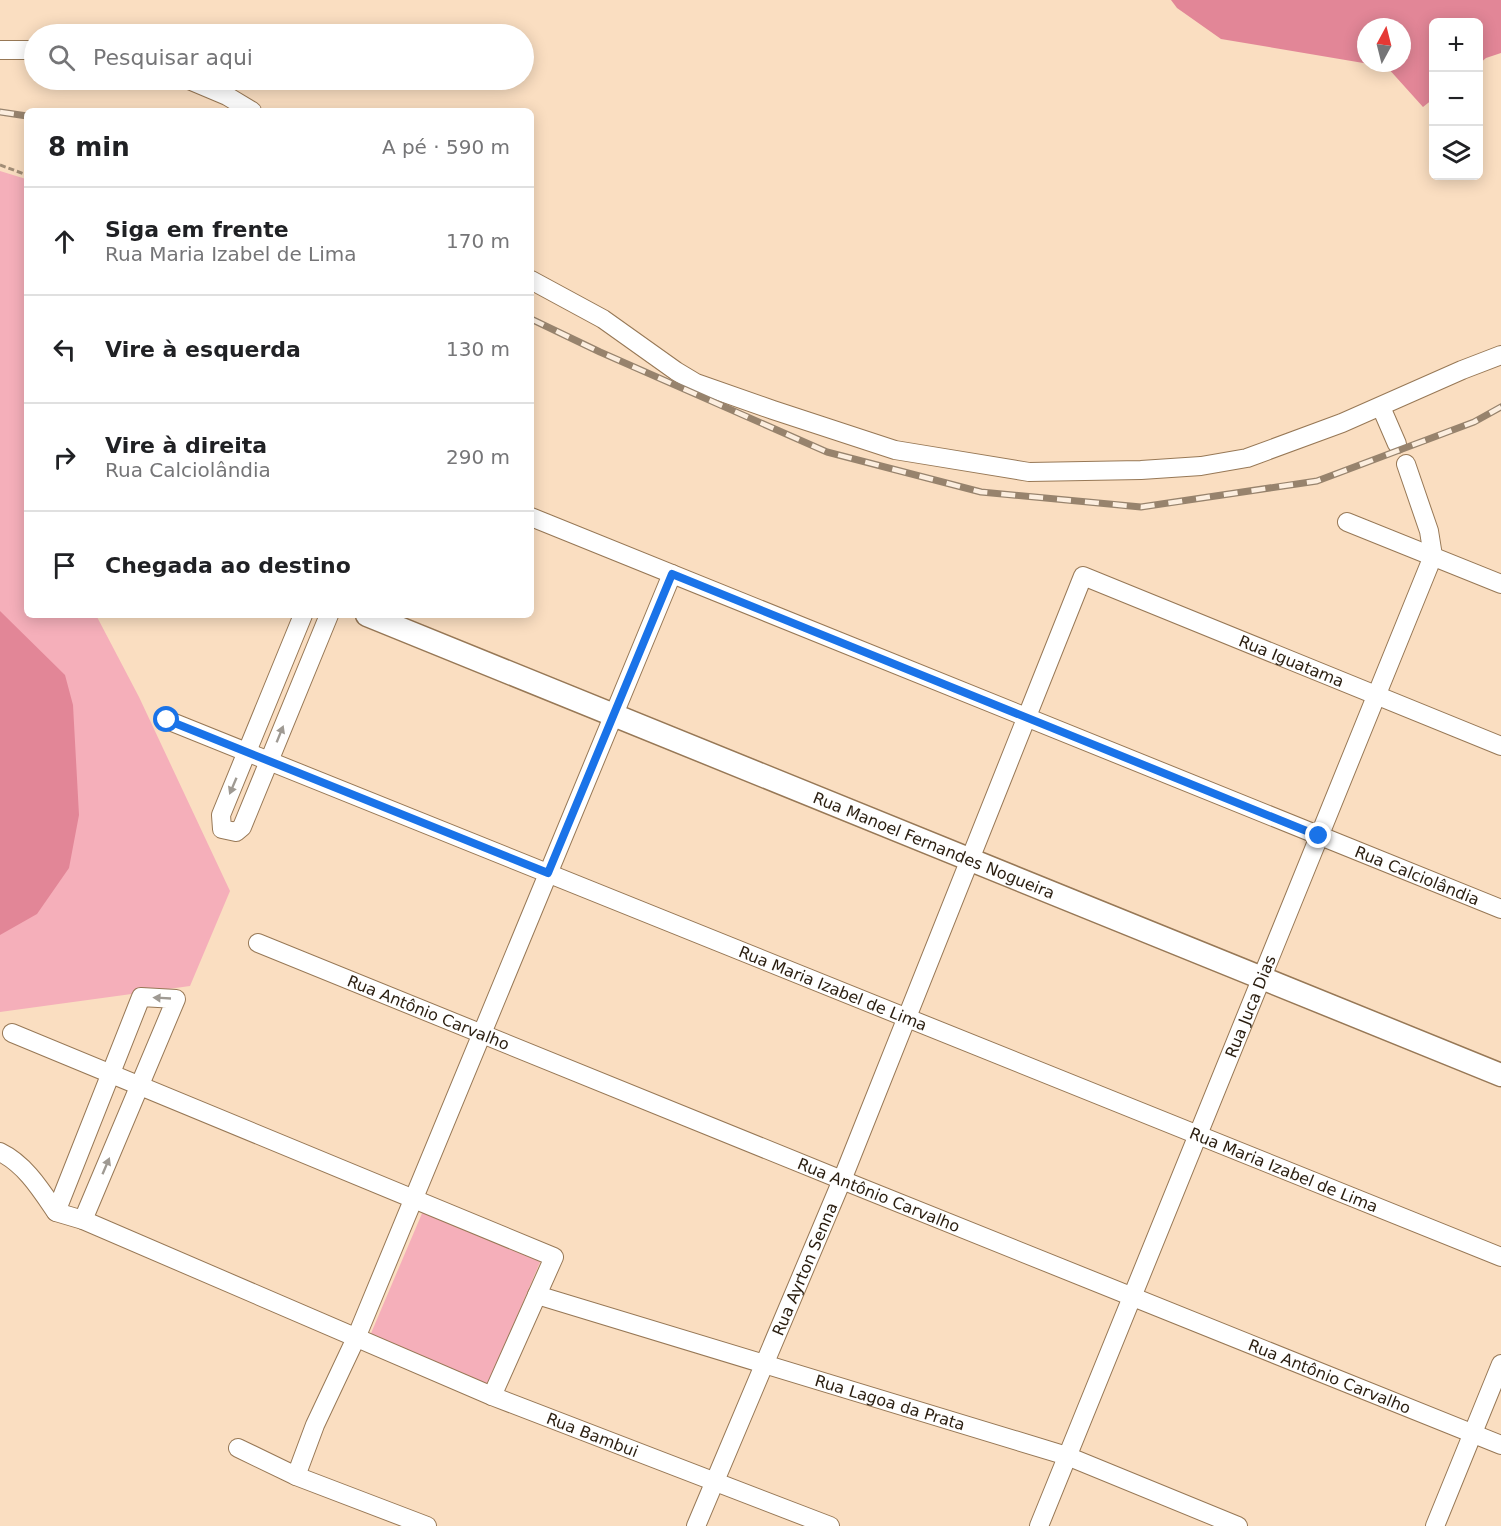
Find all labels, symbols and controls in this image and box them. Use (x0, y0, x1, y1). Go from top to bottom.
north arrow (1357, 18, 1411, 72)
map controls (1429, 18, 1483, 180)
button: + (1429, 18, 1483, 72)
search box (24, 24, 534, 90)
icon: search (45, 41, 78, 74)
text: Pesquisar aqui (93, 45, 253, 70)
button: − (1429, 72, 1483, 126)
button: layers (1429, 126, 1483, 180)
text: 8 min (48, 132, 130, 162)
text: A pé · 590 m (382, 135, 510, 159)
text: Siga em frente (105, 217, 289, 242)
icon: ahead (48, 225, 81, 258)
text: 170 m (446, 229, 510, 253)
text: Rua Maria Izabel de Lima (105, 242, 357, 266)
icon: left (48, 333, 81, 366)
text: Vire à esquerda (105, 337, 301, 362)
text: 130 m (446, 337, 510, 361)
text: Vire à direita (105, 433, 267, 458)
icon: right (48, 441, 81, 474)
text: 290 m (446, 445, 510, 469)
text: Rua Calciolândia (105, 458, 271, 482)
icon: arrive (48, 549, 81, 582)
text: Chegada ao destino (105, 553, 351, 578)
street label: Rua Iguatama (1236, 631, 1347, 691)
route start (153, 706, 179, 732)
one-way arrow (275, 725, 285, 743)
one-way arrow (228, 777, 238, 795)
street label: Rua Manoel Fernandes Nogueira (810, 788, 1058, 903)
route end (1305, 822, 1331, 848)
street label: Rua Calciolândia (1352, 842, 1482, 909)
street label: Rua Maria Izabel de Lima (736, 942, 930, 1035)
street label: Rua Juca Dias (1221, 952, 1279, 1060)
street label: Rua Antônio Carvalho (345, 971, 512, 1054)
one-way arrow (153, 993, 172, 1002)
street label: Rua Maria Izabel de Lima (1187, 1123, 1381, 1216)
street label: Rua Antônio Carvalho (795, 1154, 963, 1236)
one-way arrow (101, 1156, 111, 1174)
street label: Rua Ayrton Senna (768, 1199, 841, 1338)
street label: Rua Antônio Carvalho (1246, 1335, 1414, 1417)
street label: Rua Lagoa da Prata (813, 1370, 967, 1434)
street label: Rua Bambui (544, 1408, 641, 1461)

